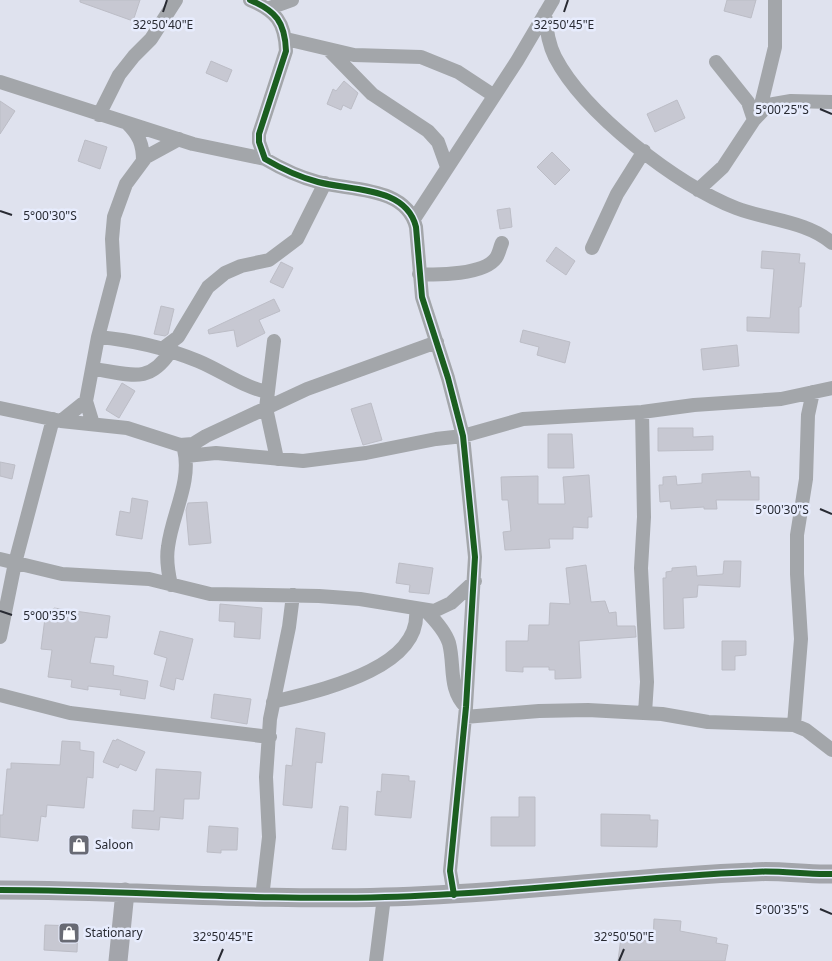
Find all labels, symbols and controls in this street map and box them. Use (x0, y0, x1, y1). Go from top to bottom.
text: 32°50'40"E (133, 16, 193, 33)
text: 32°50'45"E (534, 16, 594, 33)
text: 5°00'25"S (755, 101, 809, 118)
text: 5°00'30"S (23, 207, 77, 224)
text: 5°00'30"S (755, 501, 809, 518)
text: 5°00'35"S (23, 607, 77, 624)
shop icon: Saloon (67, 833, 91, 857)
place label: Saloon (95, 836, 133, 853)
text: 5°00'35"S (755, 901, 809, 918)
shop icon: Stationary (57, 921, 81, 945)
place label: Stationary (85, 924, 143, 941)
text: 32°50'45"E (193, 928, 253, 945)
text: 32°50'50"E (594, 928, 654, 945)

